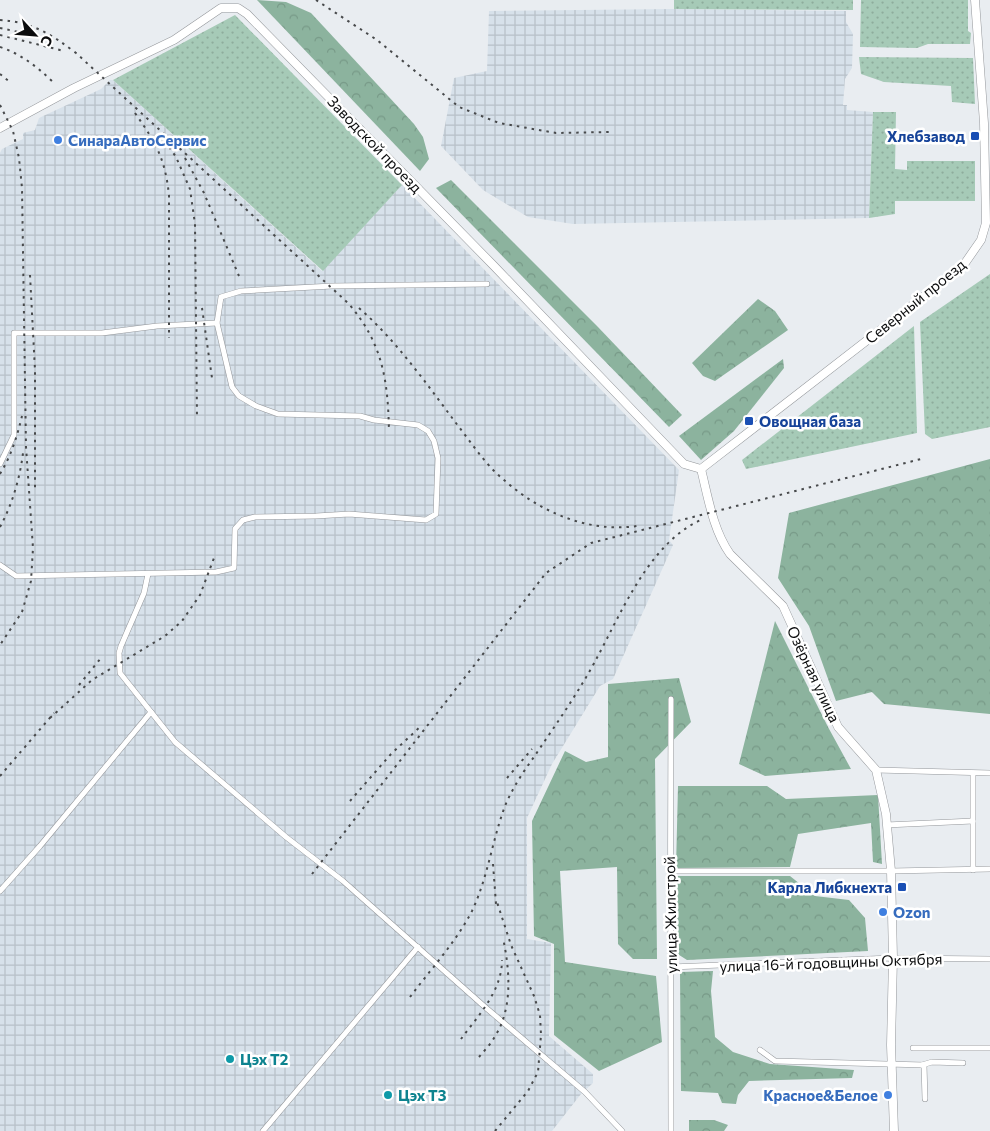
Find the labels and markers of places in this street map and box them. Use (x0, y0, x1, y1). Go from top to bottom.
place label: Хлебзавод (887, 127, 966, 145)
marker: Хлебзавод (969, 130, 981, 142)
place label: СинараАвтоСервис (68, 131, 206, 149)
marker: СинараАвтоСервис (52, 134, 64, 146)
place label: Овощная база (759, 412, 861, 430)
marker: Овощная база (743, 415, 755, 427)
place label: Карла Либкнехта (767, 878, 892, 896)
marker: Карла Либкнехта (896, 881, 908, 893)
place label: Ozon (893, 903, 931, 921)
marker: Ozon (877, 906, 889, 918)
place label: Цэх Т2 (240, 1050, 288, 1068)
marker: Цэх Т2 (224, 1053, 236, 1065)
place label: Цэх Т3 (398, 1086, 447, 1104)
place label: Красное&Белое (763, 1086, 878, 1104)
marker: Цэх Т3 (382, 1089, 394, 1101)
marker: Красное&Белое (882, 1089, 894, 1101)

